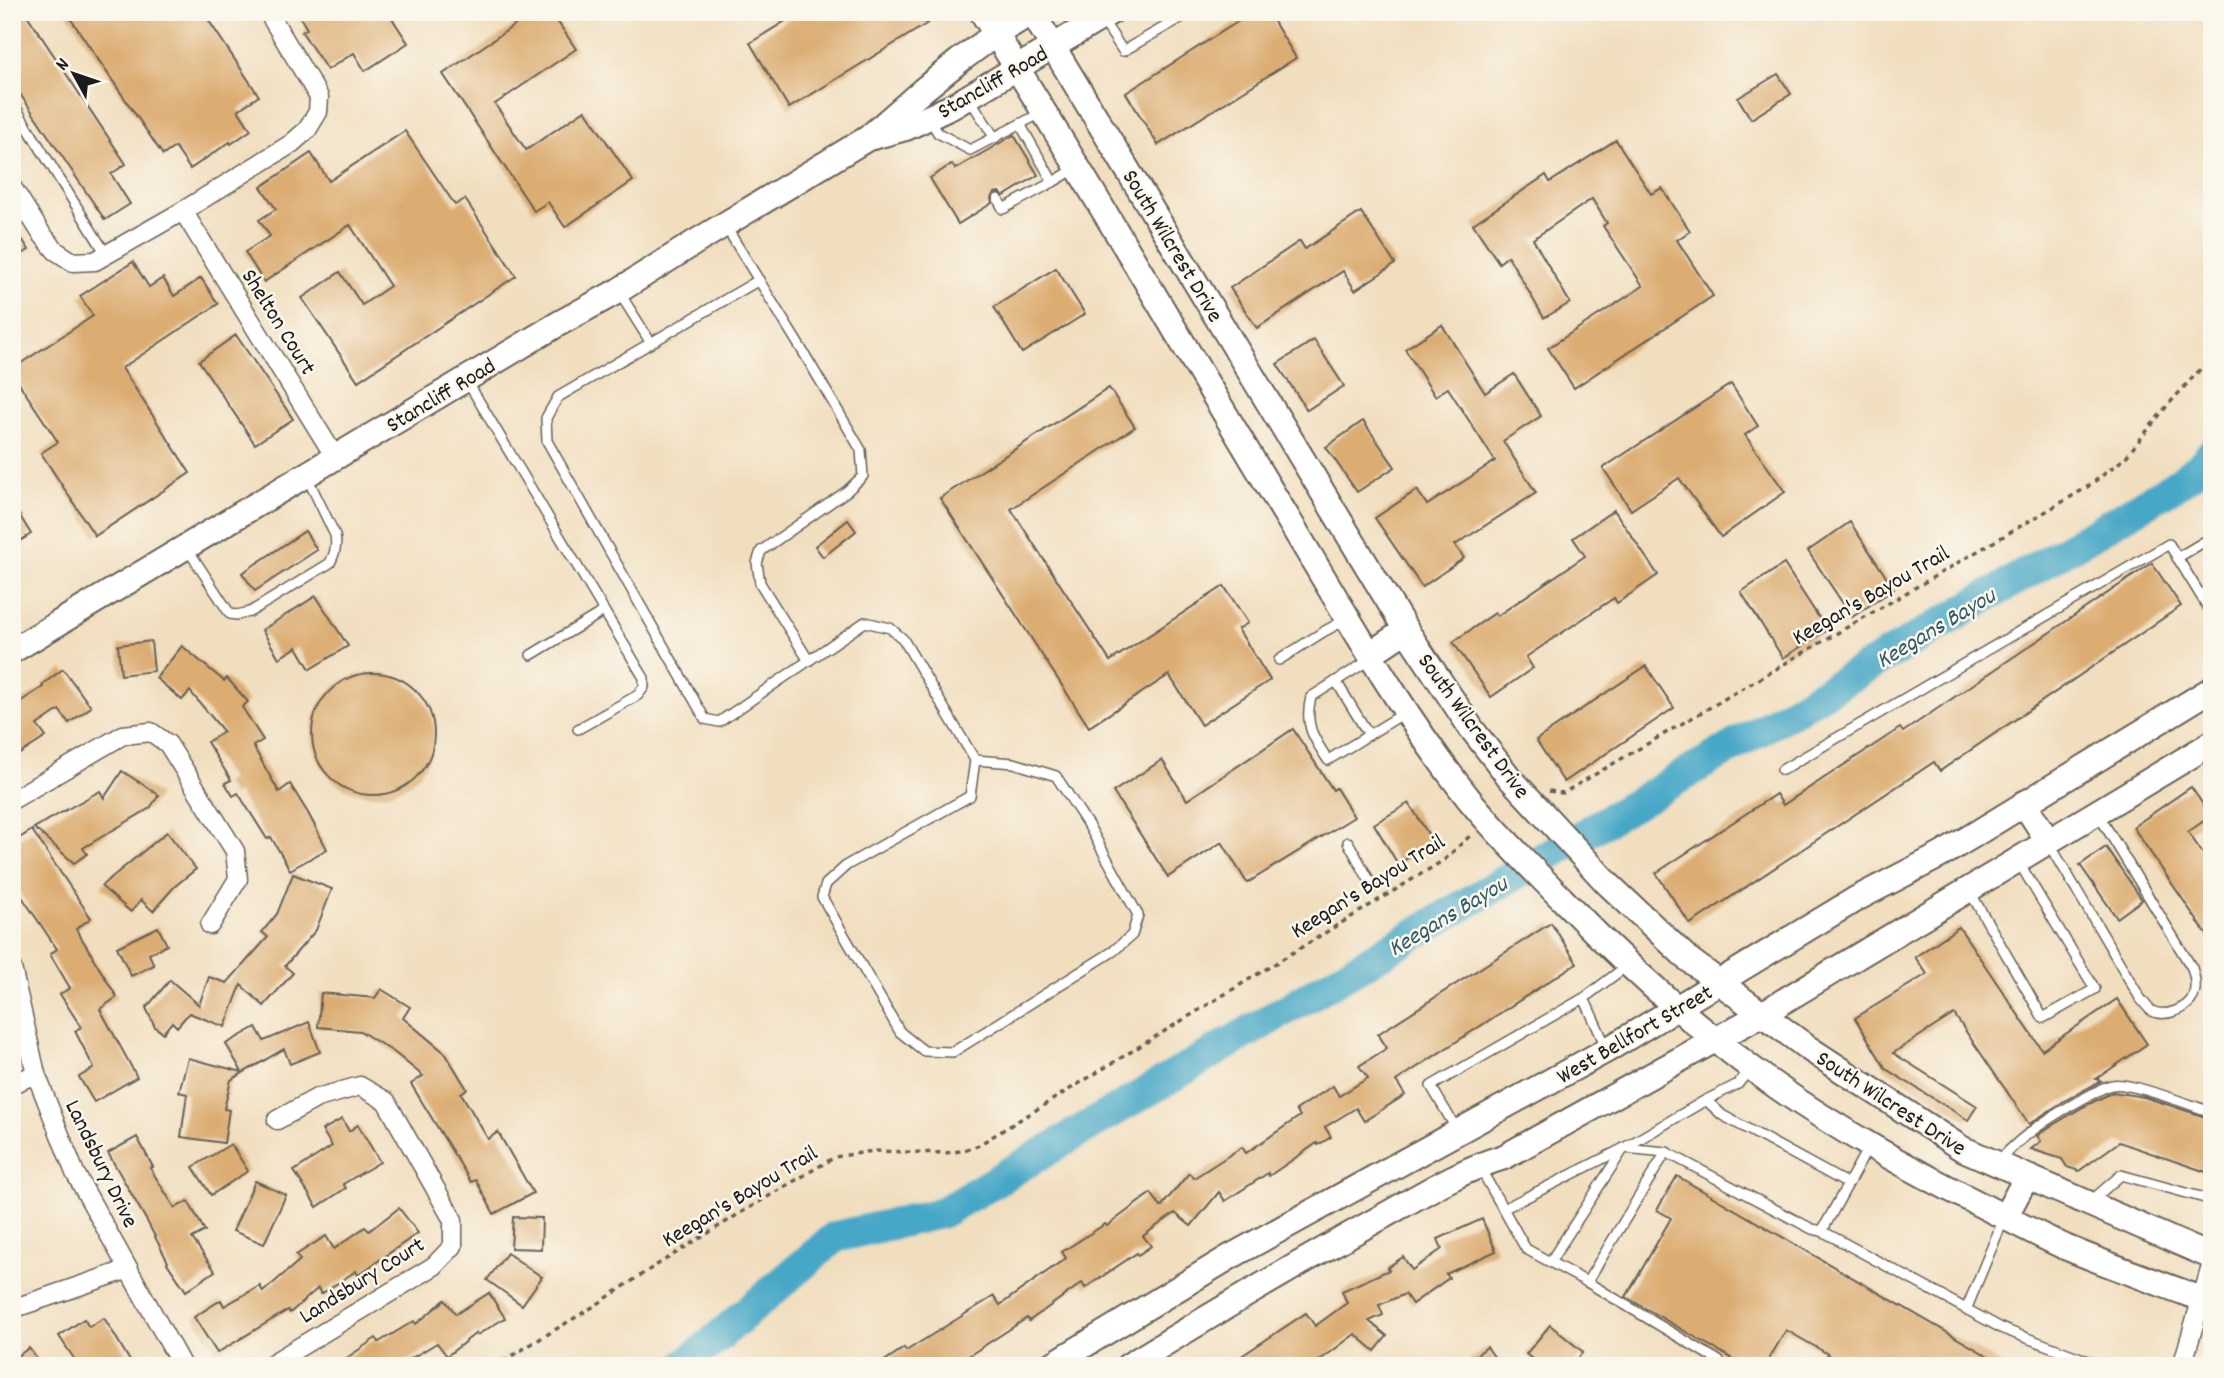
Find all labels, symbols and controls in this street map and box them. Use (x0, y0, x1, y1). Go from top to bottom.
north arrow (38, 38, 108, 108)
street label: Stancliff Road (932, 39, 1055, 129)
text: N (50, 53, 77, 78)
street label: South Wilcrest Drive (1112, 164, 1230, 329)
street label: Shelton Court (231, 263, 323, 382)
street label: Stancliff Road (381, 351, 503, 443)
street label: Keegan's Bayou Trail (1787, 538, 1957, 655)
water label: Keegans Bayou (1870, 580, 2004, 679)
street label: South Wilcrest Drive (1408, 647, 1536, 807)
street label: Keegan's Bayou Trail (1285, 827, 1453, 949)
water label: Keegans Bayou (1382, 868, 1516, 967)
street label: West Bellfort Street (1552, 978, 1720, 1094)
street label: South Wilcrest Drive (1809, 1044, 1972, 1166)
street label: Landsbury Drive (55, 1095, 145, 1234)
street label: Keegan's Bayou Trail (657, 1138, 825, 1258)
street label: Landsbury Court (294, 1230, 432, 1334)

